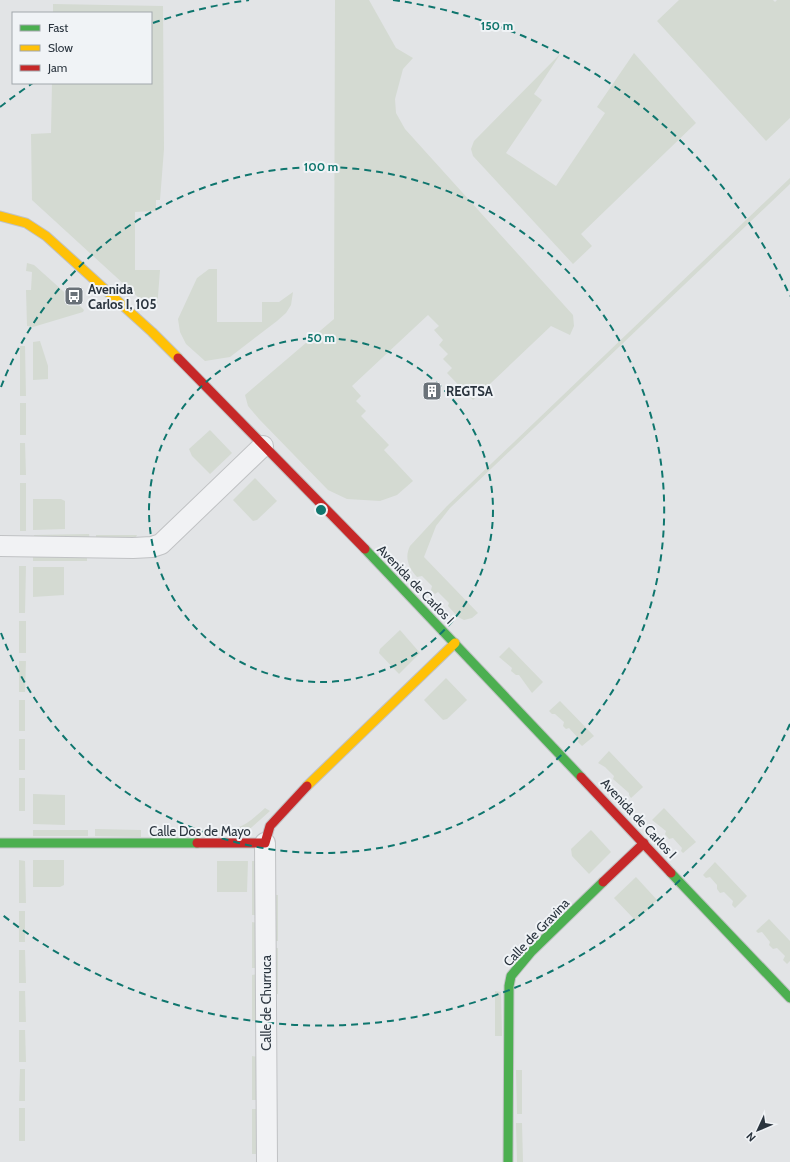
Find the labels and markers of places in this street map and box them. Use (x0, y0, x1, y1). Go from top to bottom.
place label: Avenida Carlos I, 105 (88, 281, 156, 312)
bus stop icon: Avenida Carlos I, 105 (63, 285, 85, 307)
building icon: REGTSA (421, 380, 443, 402)
place label: REGTSA (446, 383, 494, 399)
centre of rings (314, 503, 328, 517)

